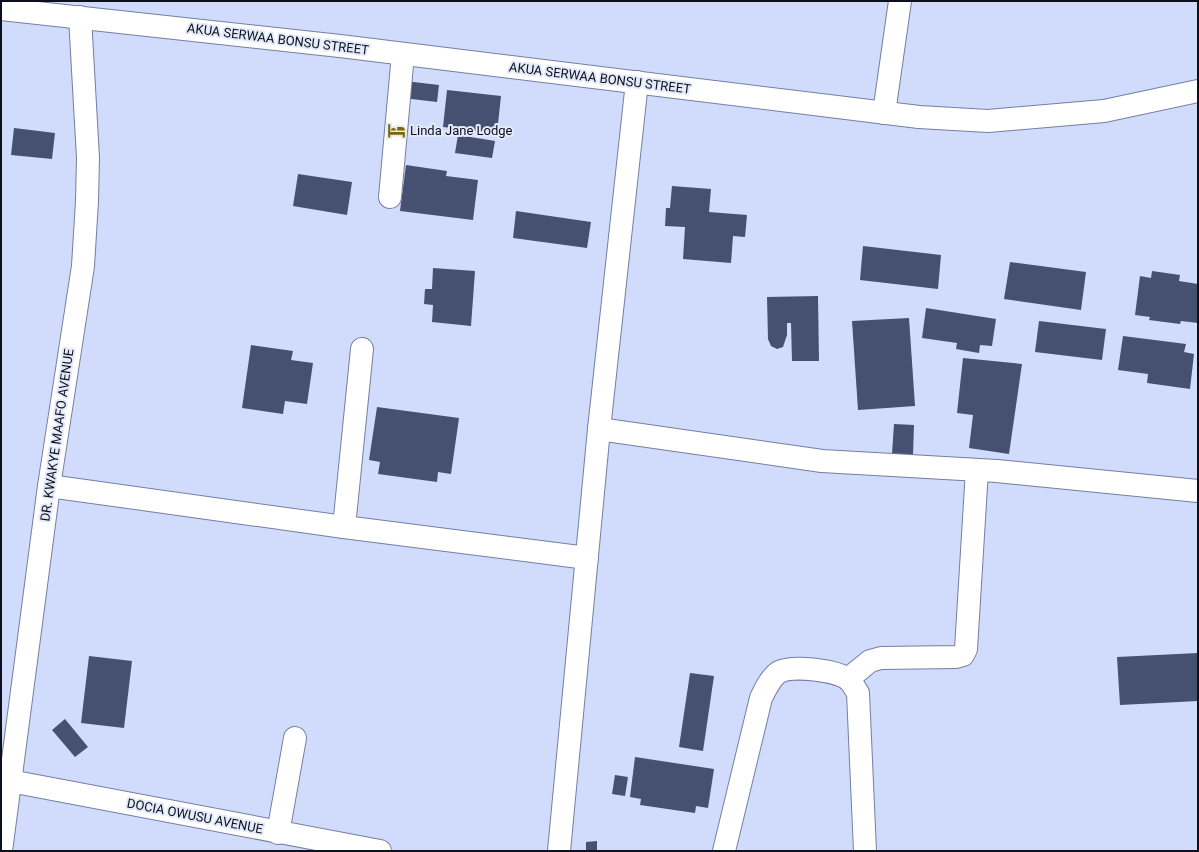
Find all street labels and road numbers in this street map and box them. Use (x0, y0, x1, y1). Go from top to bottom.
street label: AKUA SERWAA BONSU STREET (186, 20, 370, 58)
street label: AKUA SERWAA BONSU STREET (508, 59, 692, 97)
street label: DR. KWAKYE MAAFO AVENUE (37, 348, 77, 522)
street label: DOCIA OWUSU AVENUE (126, 795, 264, 837)

